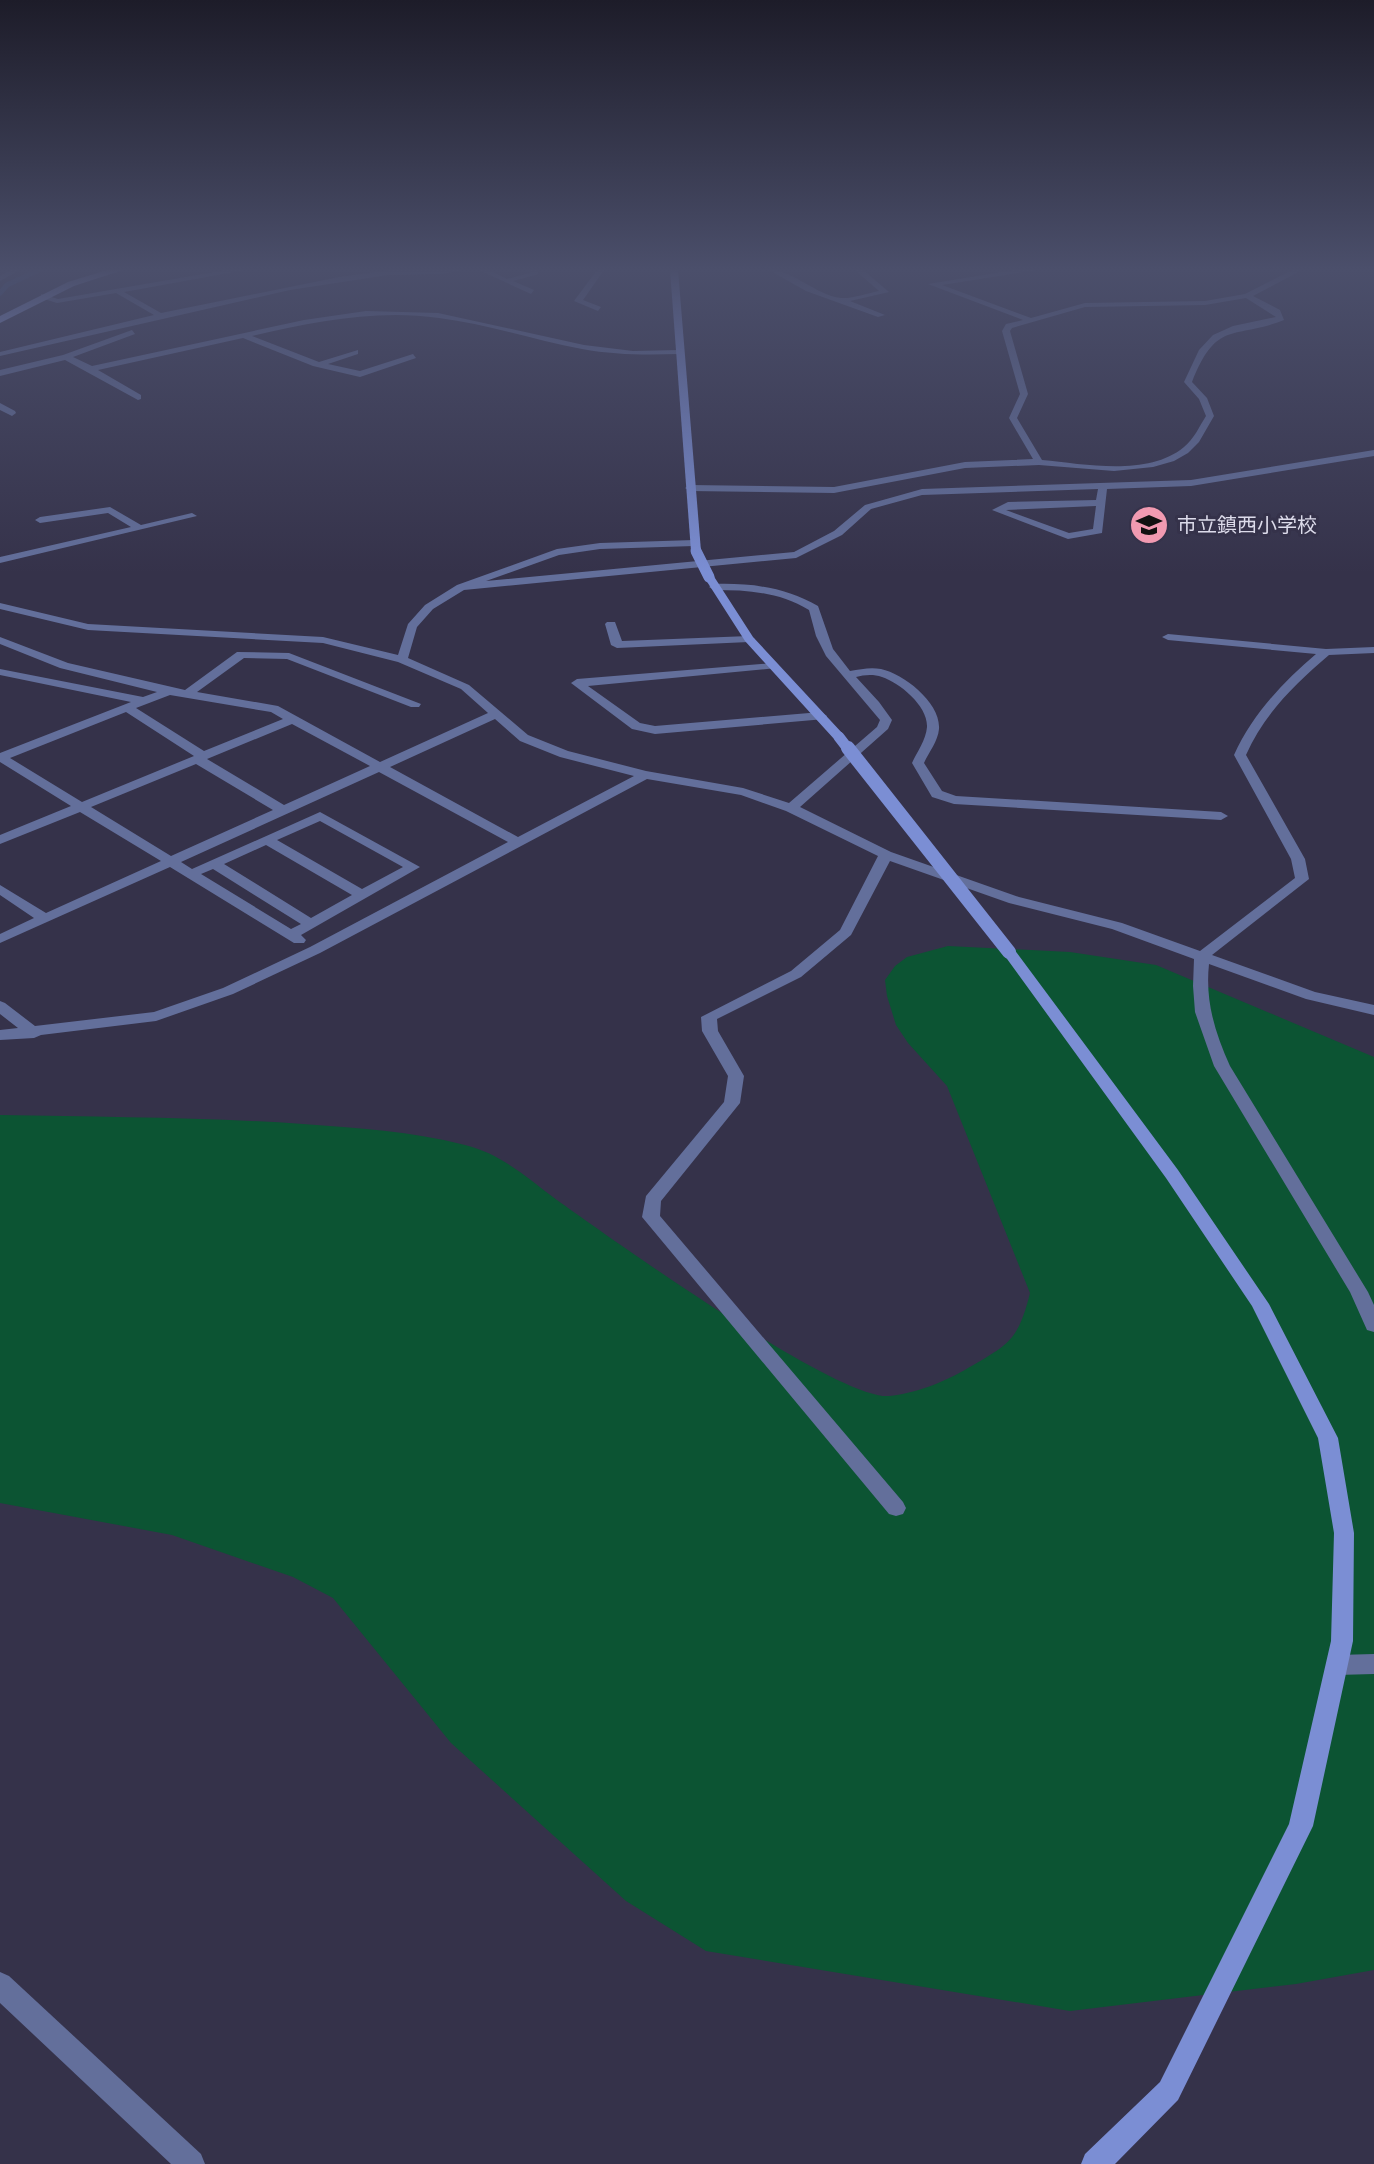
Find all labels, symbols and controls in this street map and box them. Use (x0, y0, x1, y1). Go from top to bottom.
school or university icon: 市立鎮西小学校 (1128, 504, 1170, 546)
place label: 市立鎮西小学校 (1177, 513, 1317, 537)

